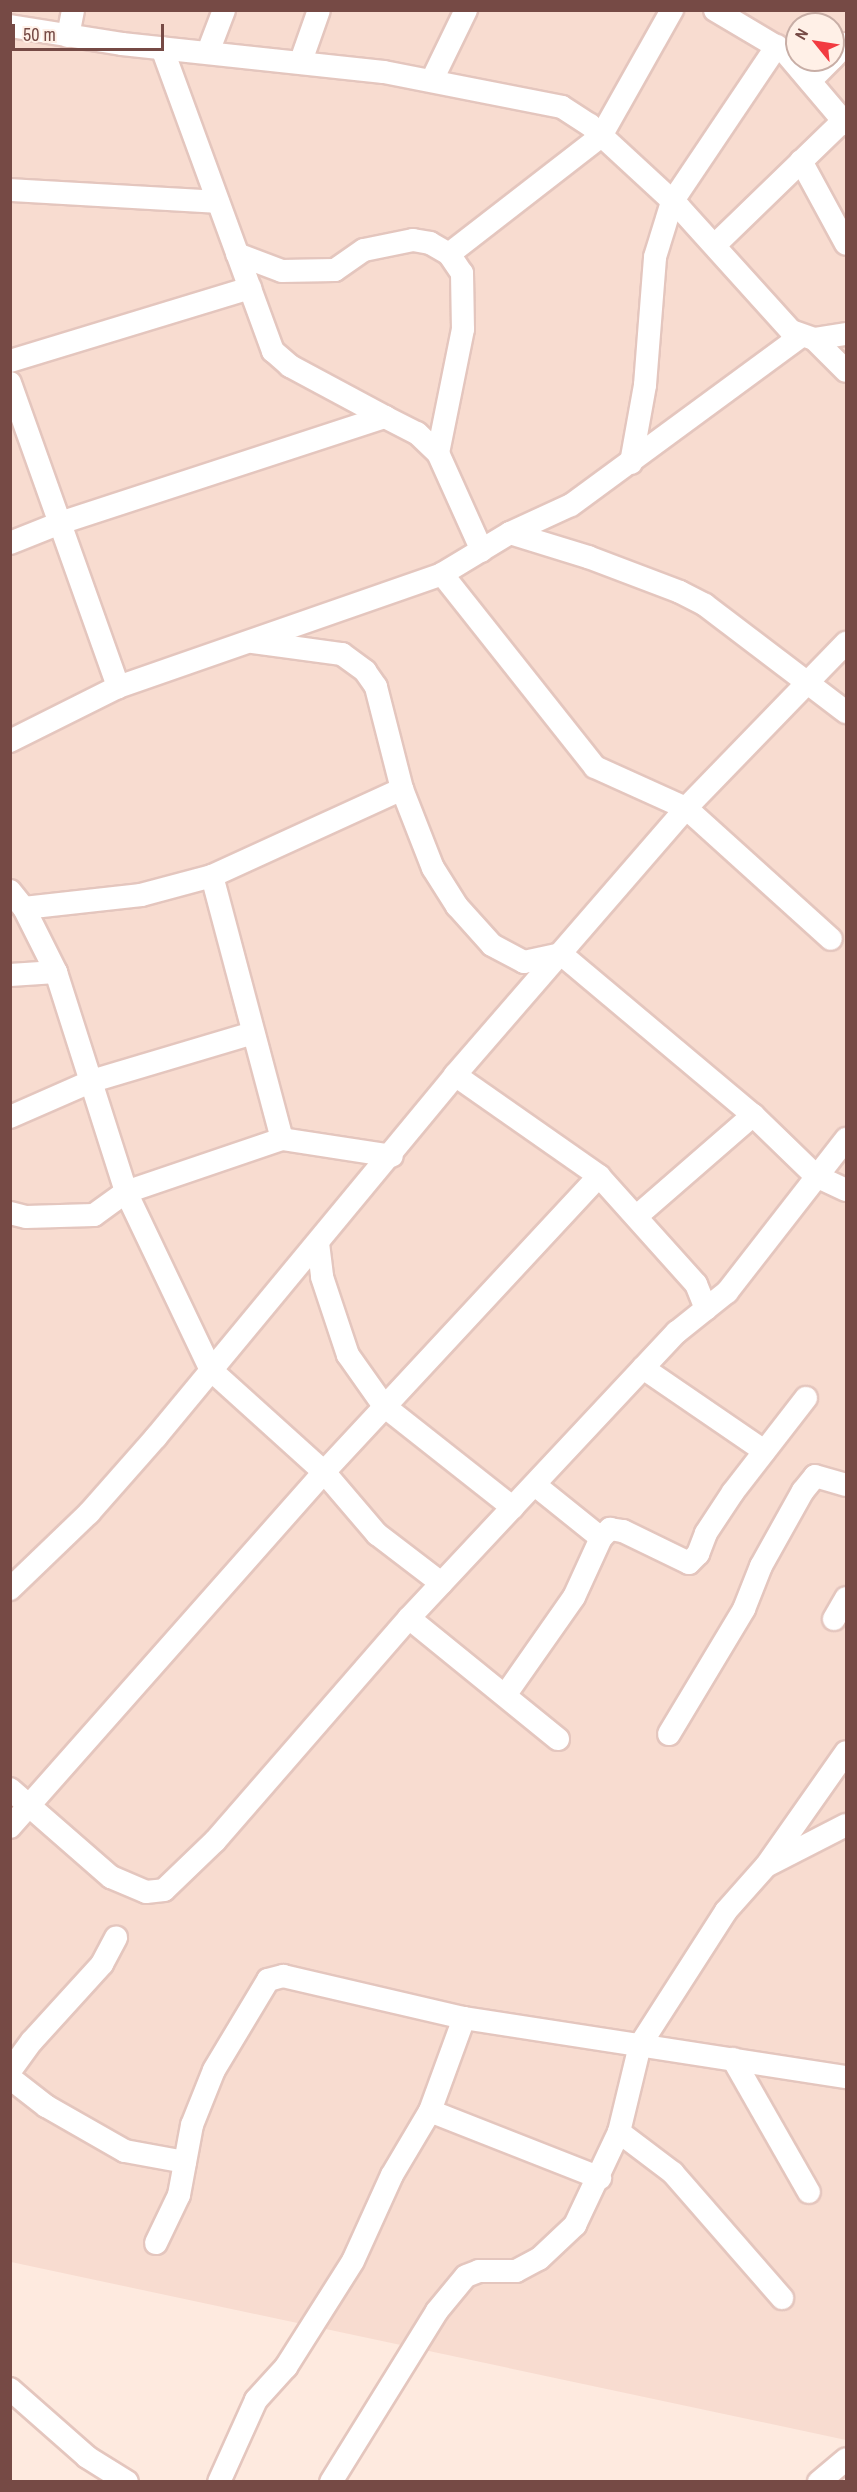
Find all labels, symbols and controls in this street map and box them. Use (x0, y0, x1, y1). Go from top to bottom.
scale bar (15, 12, 166, 50)
north arrow (785, 12, 845, 72)
text: 50 m (23, 22, 56, 47)
text: N (789, 24, 813, 44)

